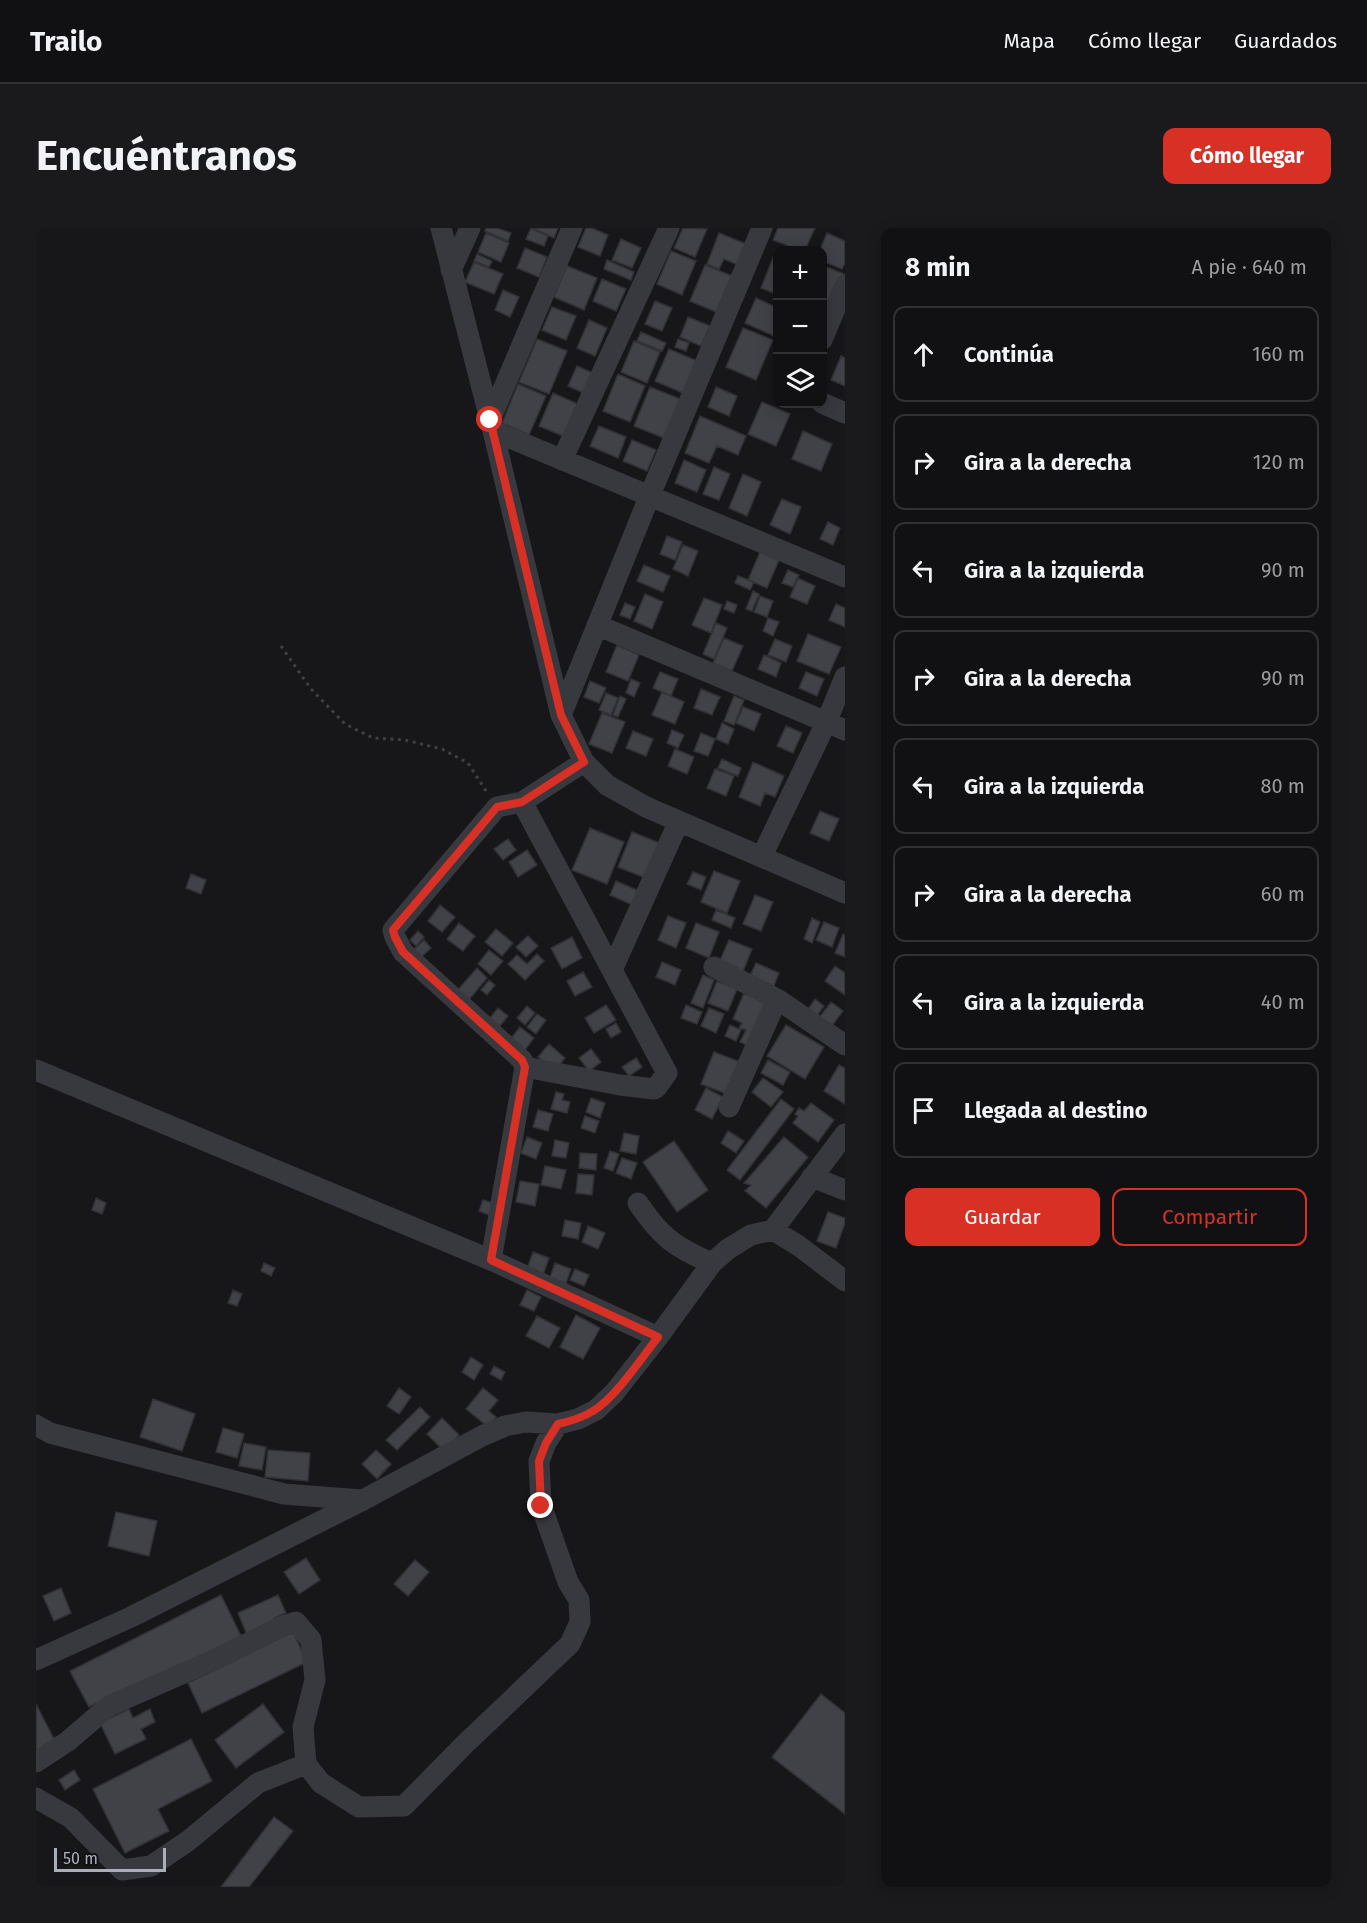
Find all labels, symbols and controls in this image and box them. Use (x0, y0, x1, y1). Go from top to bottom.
text: Trailo (30, 25, 102, 58)
text: Mapa (1003, 28, 1055, 54)
text: Cómo llegar (1088, 28, 1201, 54)
text: Guardados (1234, 28, 1337, 54)
button: Cómo llegar (1163, 128, 1331, 184)
text: Encuéntranos (36, 131, 297, 181)
map controls (773, 246, 827, 408)
button: + (773, 246, 827, 300)
text: 8 min (905, 252, 971, 283)
text: A pie · 640 m (1192, 255, 1307, 279)
button: − (773, 300, 827, 354)
icon: ahead (907, 338, 940, 371)
text: Continúa (964, 341, 1054, 368)
text: 160 m (1252, 342, 1305, 366)
button: layers (773, 354, 827, 408)
route start (476, 406, 502, 432)
icon: right (907, 446, 940, 479)
text: Gira a la derecha (964, 449, 1132, 476)
text: 120 m (1253, 450, 1305, 474)
icon: left (907, 554, 940, 587)
text: Gira a la izquierda (964, 557, 1144, 584)
text: 90 m (1261, 558, 1305, 582)
icon: right (907, 662, 940, 695)
text: Gira a la derecha (964, 665, 1132, 692)
text: 90 m (1261, 666, 1305, 690)
icon: left (907, 770, 940, 803)
text: Gira a la izquierda (964, 773, 1144, 800)
text: 80 m (1260, 774, 1305, 798)
icon: right (907, 878, 940, 911)
text: Gira a la derecha (964, 881, 1132, 908)
text: 60 m (1261, 882, 1305, 906)
icon: left (907, 986, 940, 1019)
text: Gira a la izquierda (964, 989, 1144, 1016)
text: 40 m (1261, 990, 1305, 1014)
icon: arrive (907, 1094, 940, 1127)
text: Llegada al destino (964, 1097, 1148, 1124)
button: Guardar (905, 1188, 1100, 1246)
button: Compartir (1112, 1188, 1307, 1246)
route end (527, 1492, 553, 1518)
scale bar (54, 1845, 166, 1872)
text: 50 m (63, 1849, 98, 1868)

